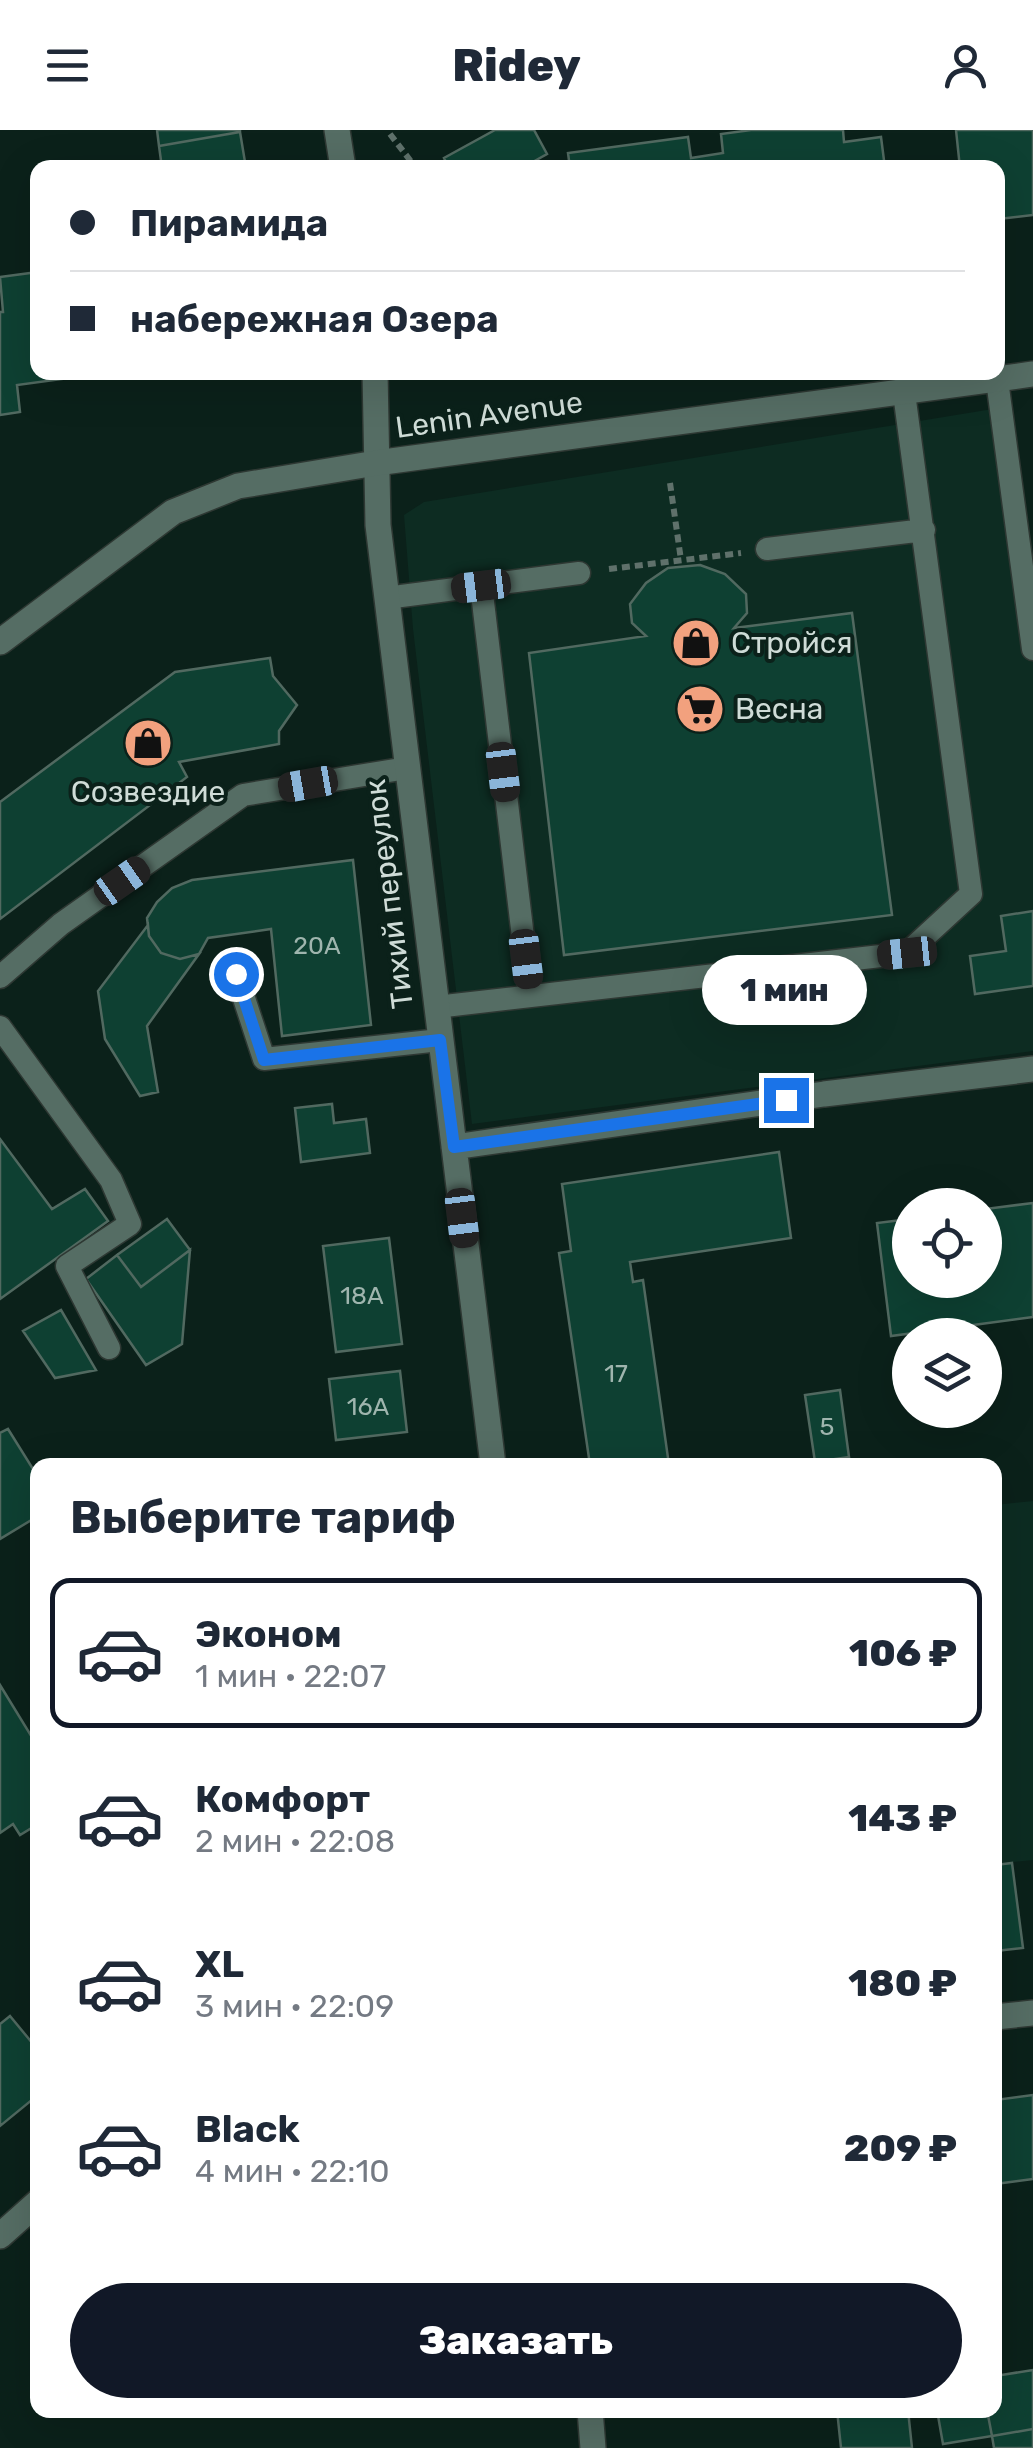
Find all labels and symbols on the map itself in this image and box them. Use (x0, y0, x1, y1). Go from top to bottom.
street label: Lenin Avenue (393, 384, 585, 446)
car (449, 567, 513, 605)
shop icon: Стройся (670, 617, 722, 669)
place label: Стройся (731, 625, 853, 661)
supermarket icon: Весна (674, 683, 726, 735)
place label: Весна (735, 691, 823, 727)
shop icon: Созвездие (122, 717, 174, 769)
car (484, 740, 522, 804)
car (276, 764, 340, 804)
place label: Созвездие (71, 774, 225, 810)
street label: Тихий переулок (357, 777, 421, 1011)
car (89, 852, 155, 910)
car (507, 927, 545, 991)
house number: 20А (293, 931, 341, 960)
car (876, 935, 938, 971)
route start (214, 952, 259, 997)
callout: 1 мин (704, 955, 868, 1025)
route end (764, 1078, 809, 1123)
car (443, 1186, 481, 1250)
house number: 18А (340, 1281, 384, 1310)
house number: 17 (604, 1359, 628, 1388)
house number: 16А (347, 1392, 390, 1421)
house number: 5 (820, 1412, 834, 1441)

